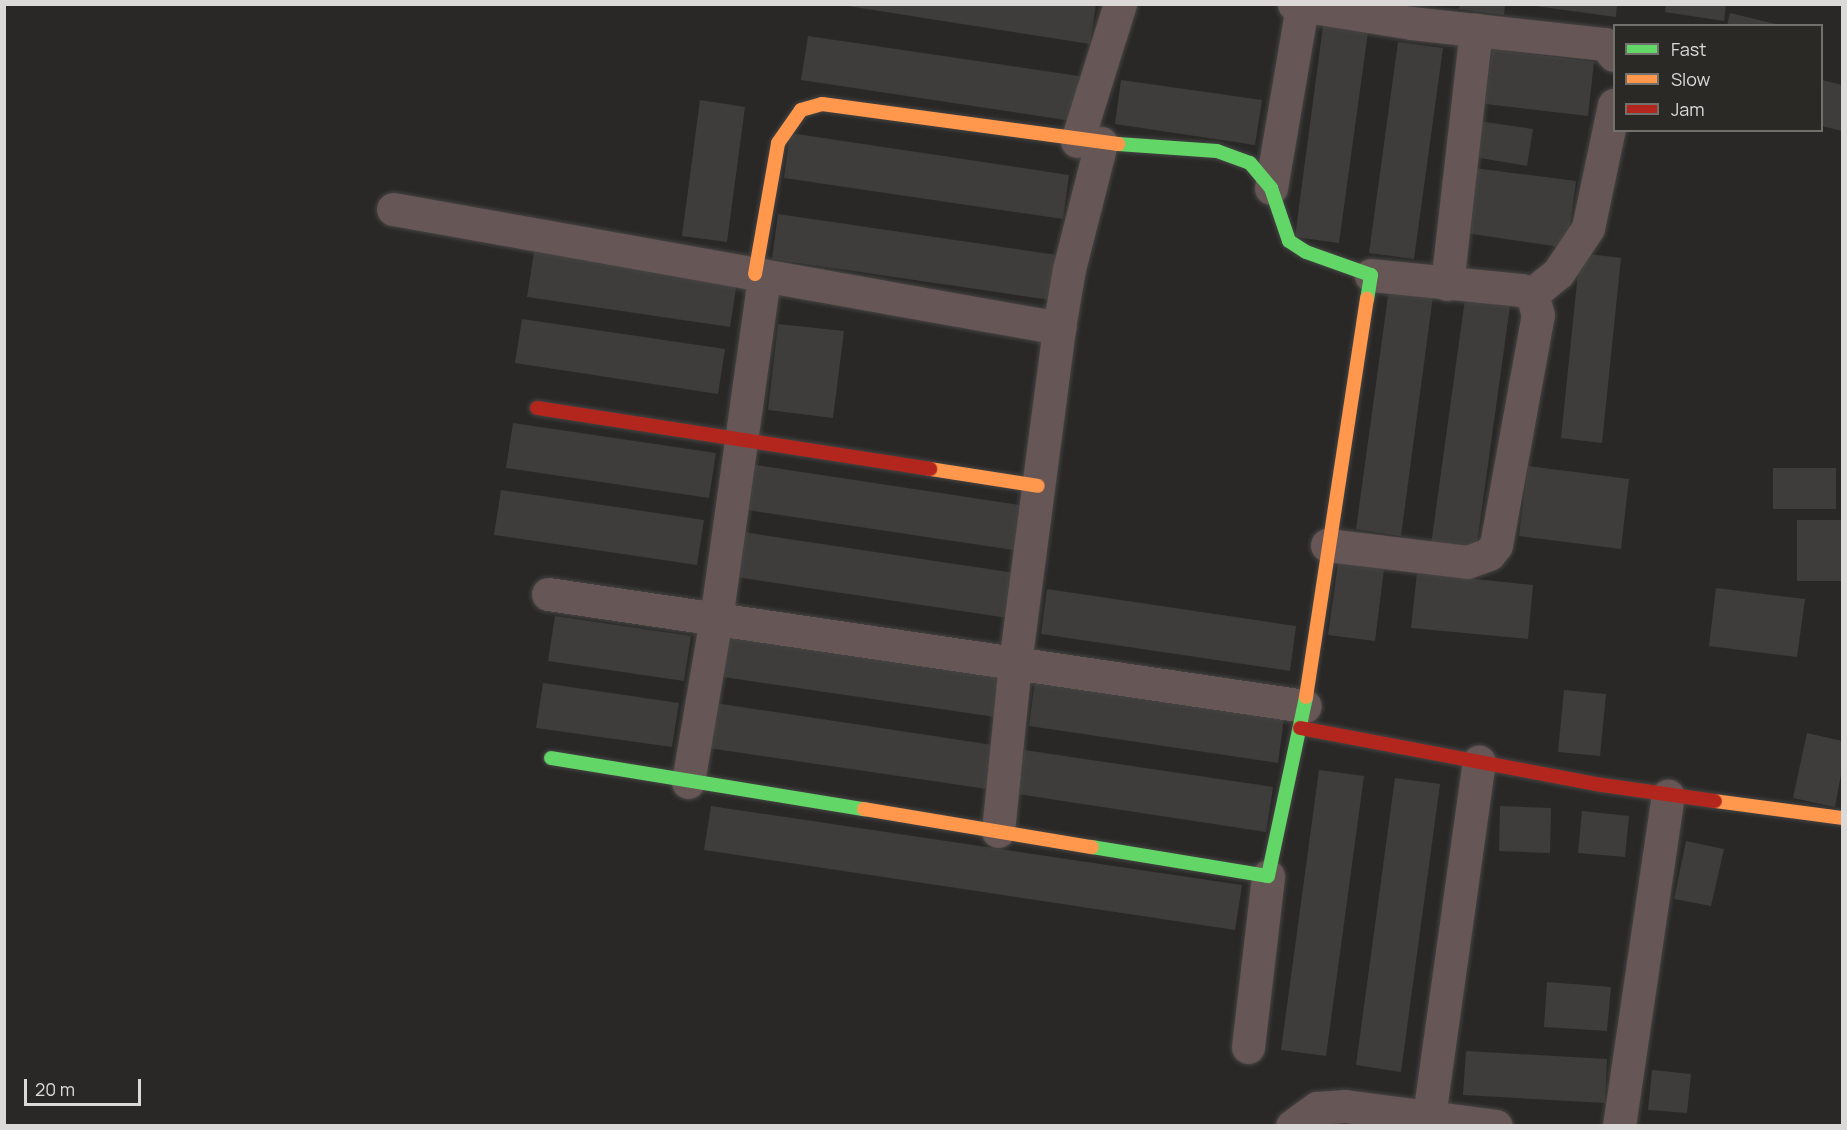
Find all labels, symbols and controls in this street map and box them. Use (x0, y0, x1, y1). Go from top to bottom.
legend (1613, 24, 1823, 132)
text: Fast (1671, 37, 1706, 61)
text: Slow (1671, 67, 1710, 91)
text: Jam (1671, 97, 1705, 121)
scale bar (27, 1067, 144, 1105)
text: 20 m (35, 1077, 75, 1101)

